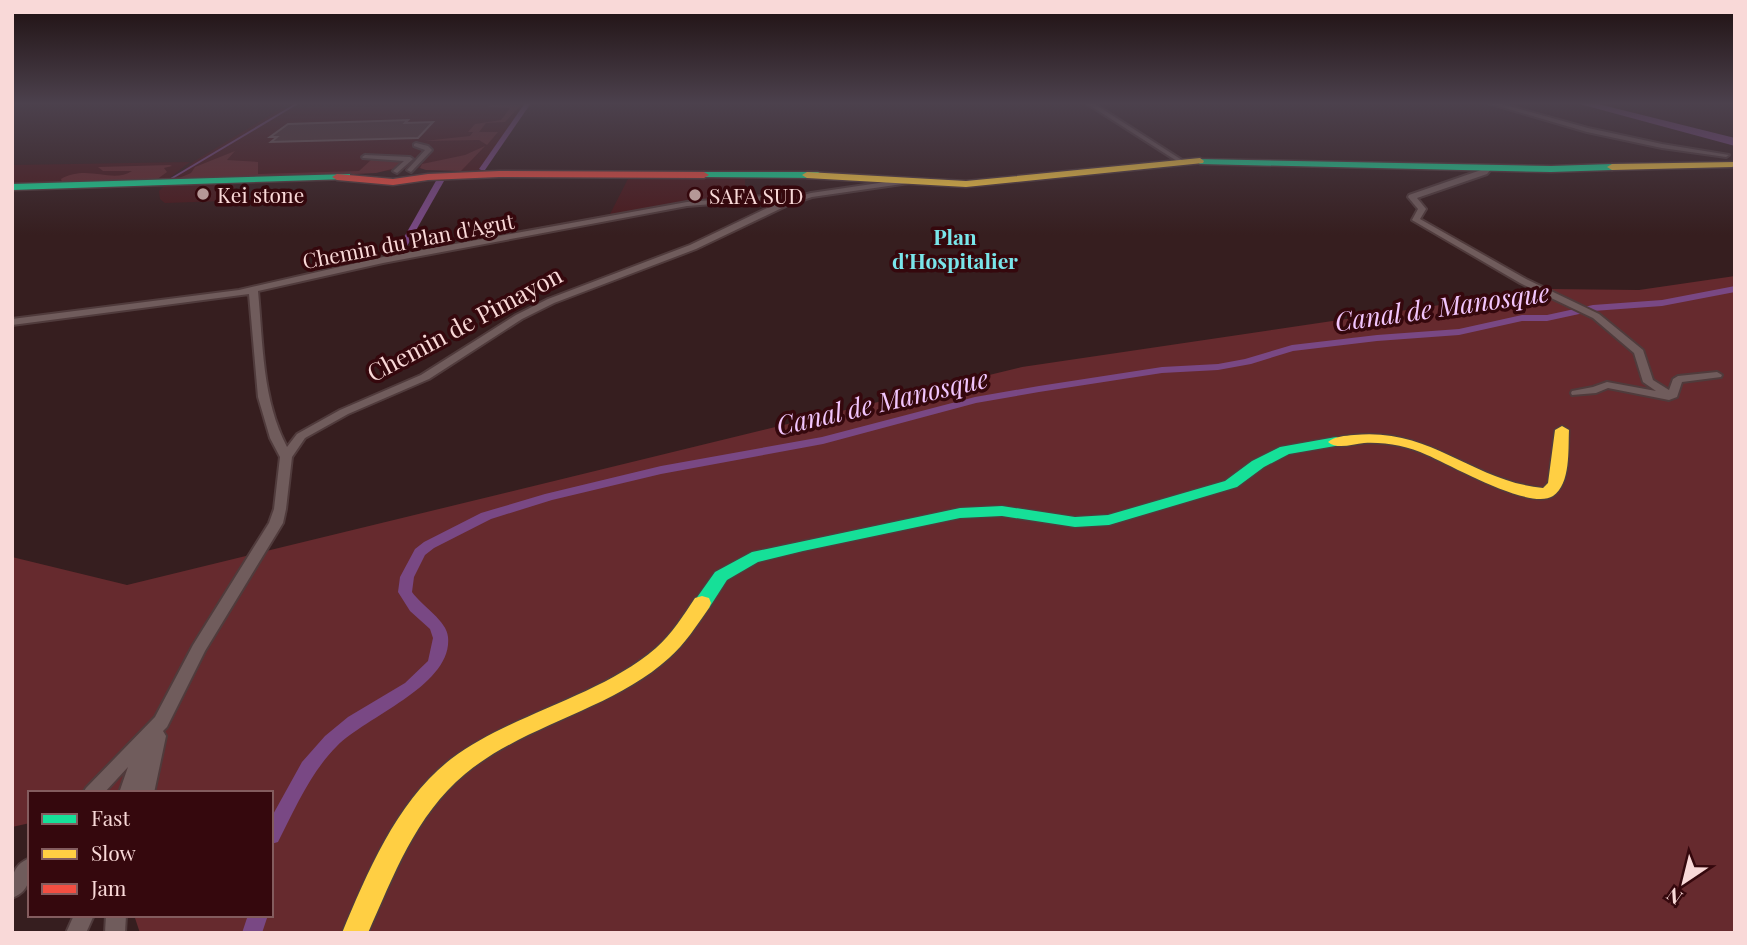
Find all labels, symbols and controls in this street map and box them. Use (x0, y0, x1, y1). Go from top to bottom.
place label: Kei stone (217, 180, 304, 208)
place label: SAFA SUD (709, 181, 803, 209)
marker: Kei stone (195, 186, 211, 202)
marker: SAFA SUD (687, 187, 703, 203)
street label: Chemin du Plan d'Agut (300, 206, 517, 274)
district label: Plan d'Hospitalier (892, 222, 1018, 274)
street label: Chemin de Pimayon (361, 258, 567, 388)
water label: Canal de Manosque (1332, 274, 1552, 338)
water label: Canal de Manosque (773, 360, 991, 442)
legend (28, 791, 273, 917)
text: Fast (91, 803, 130, 831)
text: Slow (91, 838, 136, 866)
north arrow (1649, 847, 1719, 917)
text: Jam (90, 873, 127, 901)
text: N (1660, 882, 1687, 911)

